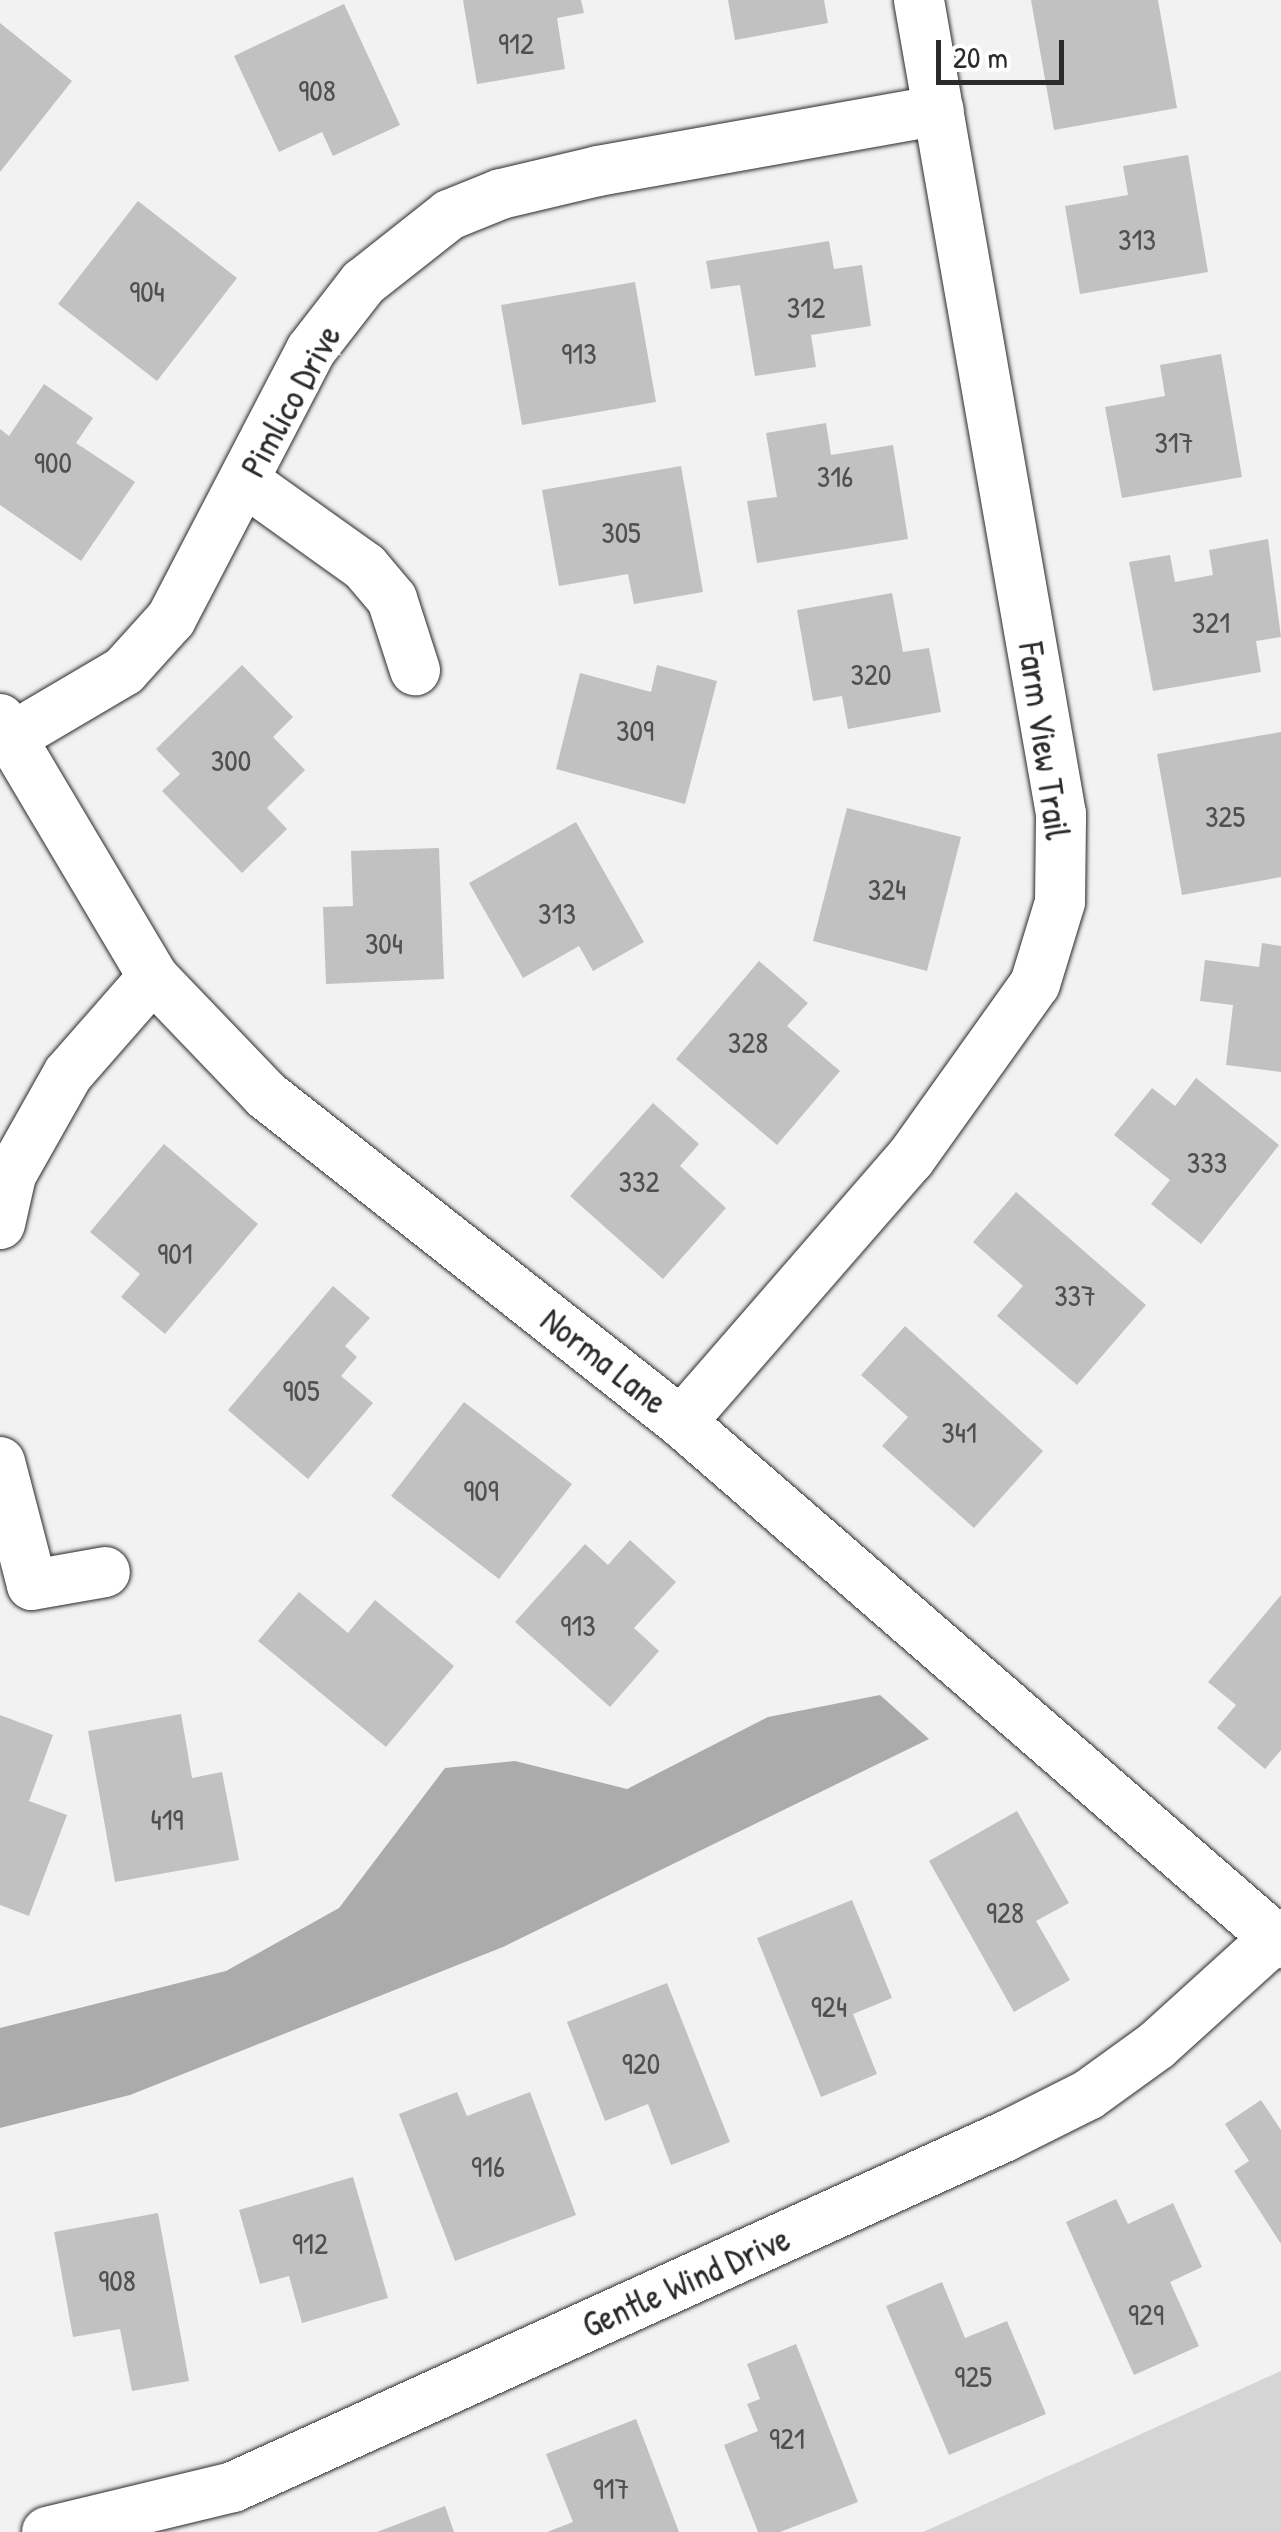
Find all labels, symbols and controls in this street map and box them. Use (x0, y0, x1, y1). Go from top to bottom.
scale bar (941, 20, 1068, 82)
house number: 912 (498, 25, 534, 61)
text: 20 m (953, 37, 1008, 77)
house number: 908 (298, 72, 336, 108)
house number: 313 (1118, 221, 1156, 257)
house number: 904 (129, 273, 165, 309)
house number: 312 (787, 289, 825, 325)
street label: Pimlico Drive (232, 318, 350, 484)
house number: 913 (561, 335, 597, 371)
house number: 317 (1154, 424, 1194, 460)
house number: 900 (34, 444, 72, 480)
house number: 316 (817, 458, 853, 494)
house number: 305 (601, 514, 641, 550)
house number: 321 (1192, 604, 1230, 640)
street label: Farm View Trail (1009, 640, 1079, 842)
house number: 320 (851, 656, 891, 692)
house number: 309 (616, 712, 654, 748)
house number: 300 (211, 742, 251, 778)
house number: 325 (1205, 798, 1245, 834)
house number: 324 (868, 871, 906, 907)
house number: 313 (538, 895, 576, 931)
house number: 304 (365, 925, 403, 961)
house number: 328 (728, 1024, 768, 1060)
house number: 333 (1187, 1144, 1227, 1180)
house number: 332 (619, 1163, 659, 1199)
house number: 901 (157, 1235, 193, 1271)
house number: 337 (1054, 1277, 1096, 1313)
street label: Norma Lane (533, 1299, 675, 1423)
house number: 905 (282, 1372, 320, 1408)
house number: 341 (941, 1414, 977, 1450)
house number: 909 (463, 1472, 499, 1508)
house number: 913 (560, 1607, 596, 1643)
house number: 419 (150, 1801, 184, 1837)
house number: 928 (986, 1894, 1024, 1930)
house number: 924 (811, 1988, 847, 2024)
house number: 920 (622, 2045, 660, 2081)
house number: 916 (471, 2148, 505, 2184)
street label: Gentle Wind Drive (576, 2218, 796, 2346)
house number: 912 (292, 2225, 328, 2261)
house number: 908 (98, 2262, 136, 2298)
house number: 929 (1128, 2296, 1164, 2332)
house number: 925 (954, 2358, 992, 2394)
house number: 921 (769, 2420, 805, 2456)
house number: 917 (593, 2470, 629, 2506)

